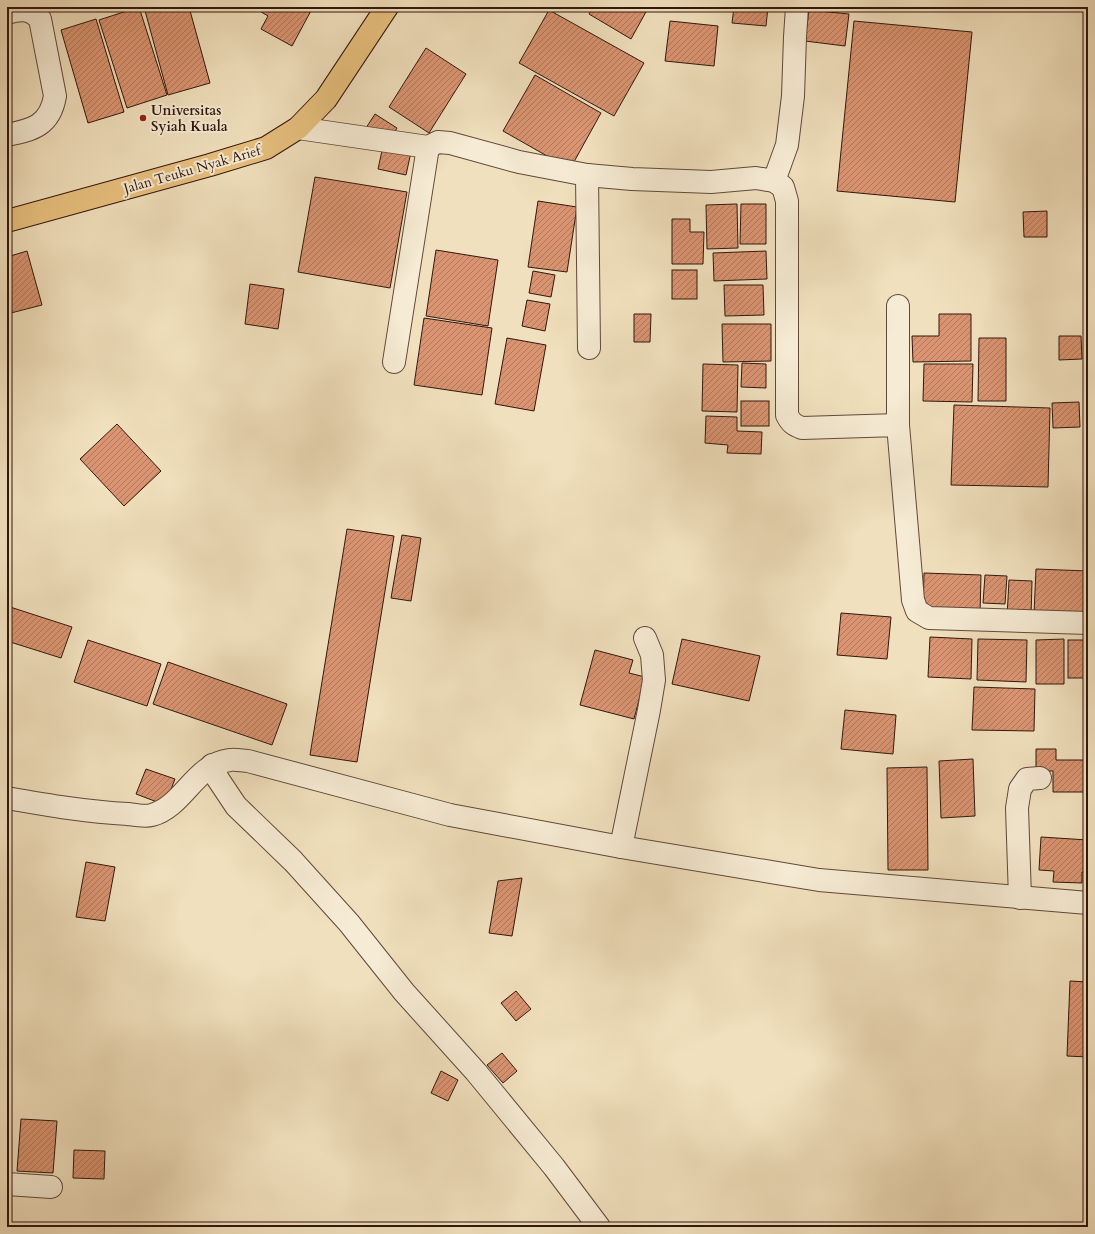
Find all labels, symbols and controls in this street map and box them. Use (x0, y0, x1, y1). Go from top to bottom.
place label: Universitas Syiah Kuala (151, 101, 228, 136)
marker: Universitas Syiah Kuala (138, 113, 148, 123)
street label: Jalan Teuku Nyak Arief (120, 140, 265, 199)

